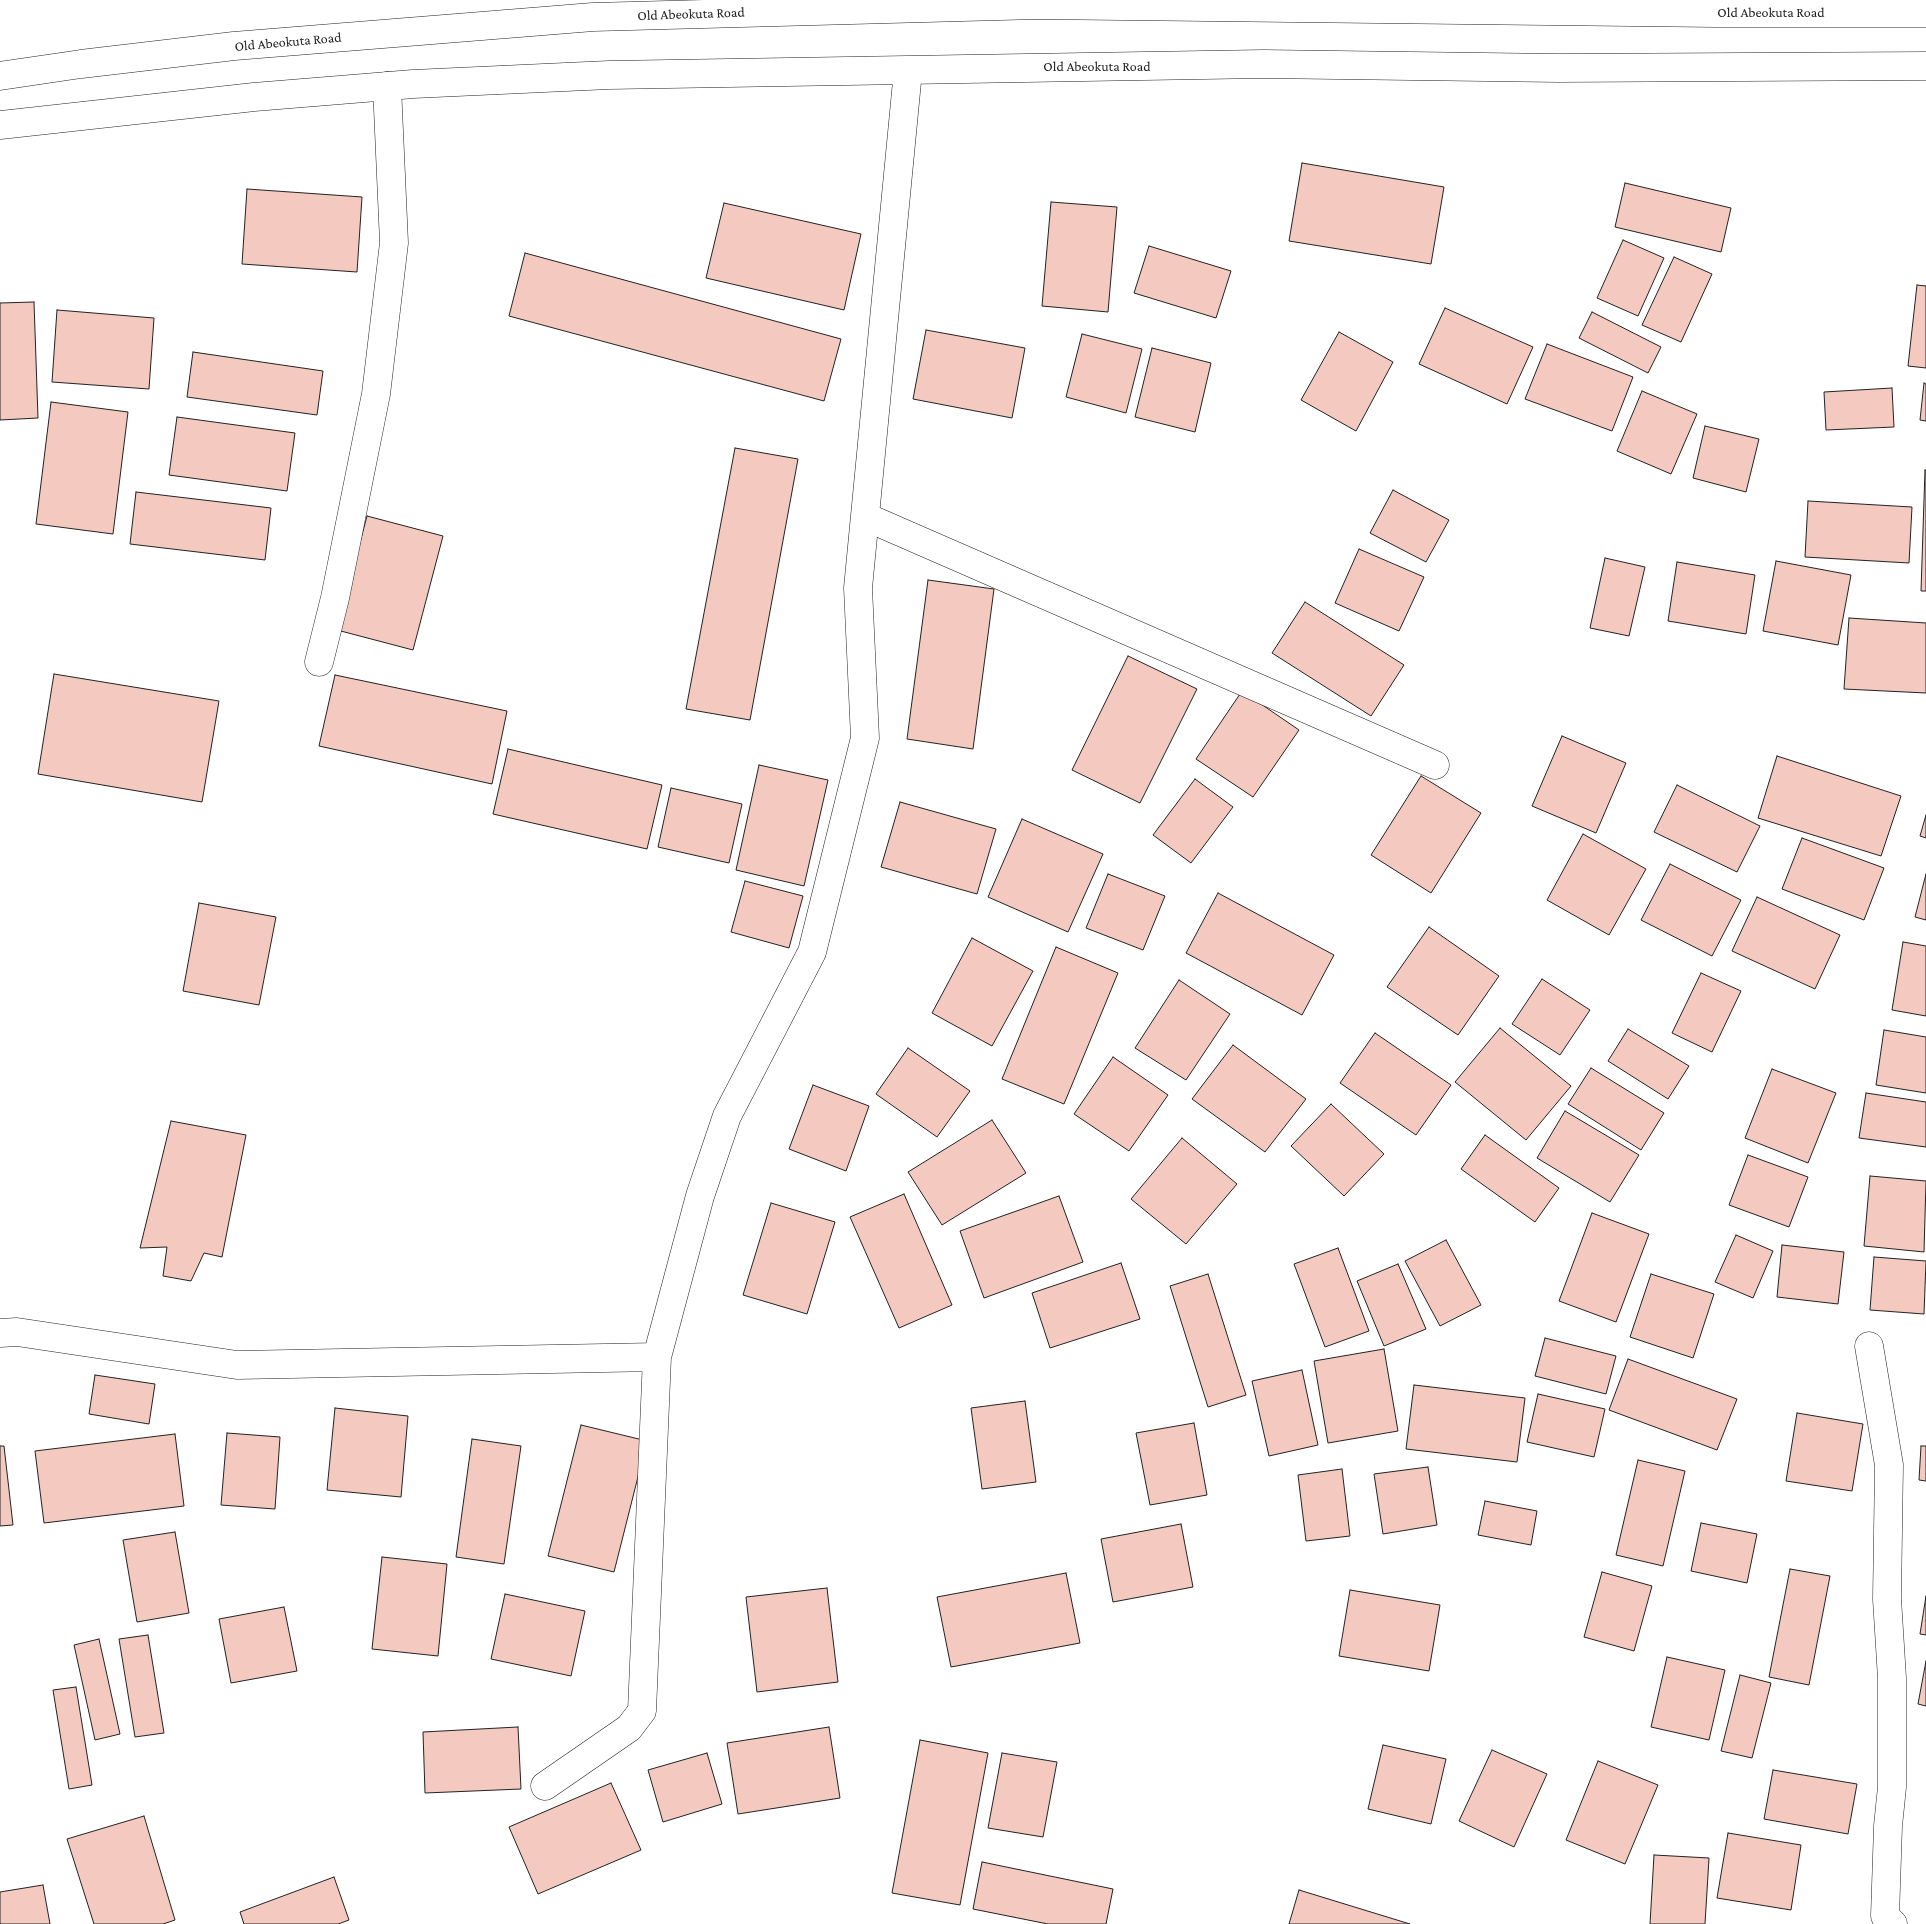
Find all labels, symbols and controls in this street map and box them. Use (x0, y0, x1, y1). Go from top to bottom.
street label: Old Abeokuta Road (637, 4, 745, 24)
street label: Old Abeokuta Road (1717, 5, 1825, 21)
street label: Old Abeokuta Road (234, 29, 342, 55)
street label: Old Abeokuta Road (1043, 59, 1151, 75)

